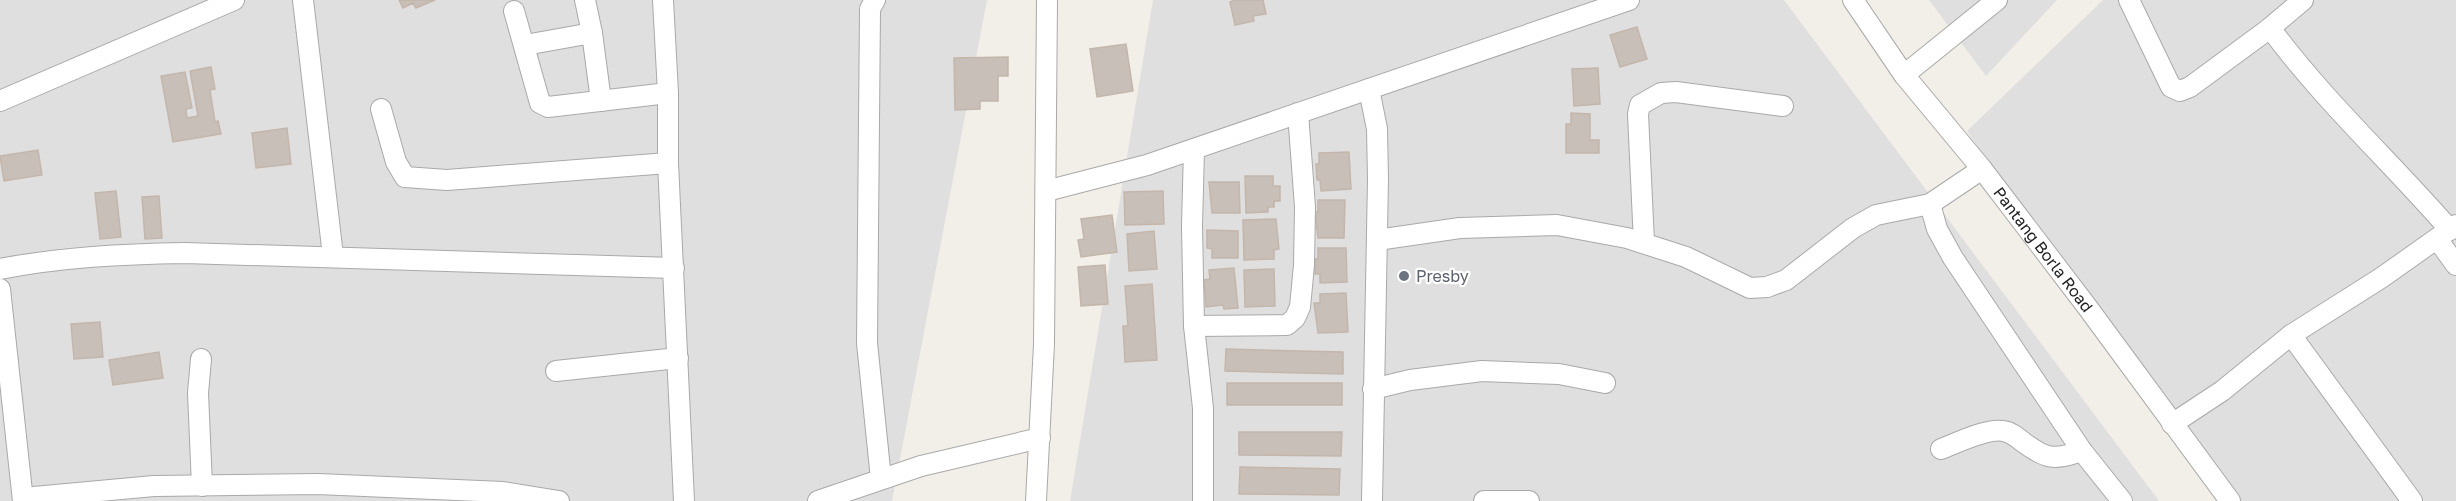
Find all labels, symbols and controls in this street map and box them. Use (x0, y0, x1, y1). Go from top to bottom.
street label: Pantang Borla Road (1989, 183, 2097, 316)
place label: Presby (1416, 266, 1469, 286)
marker: Presby (1397, 269, 1411, 283)

